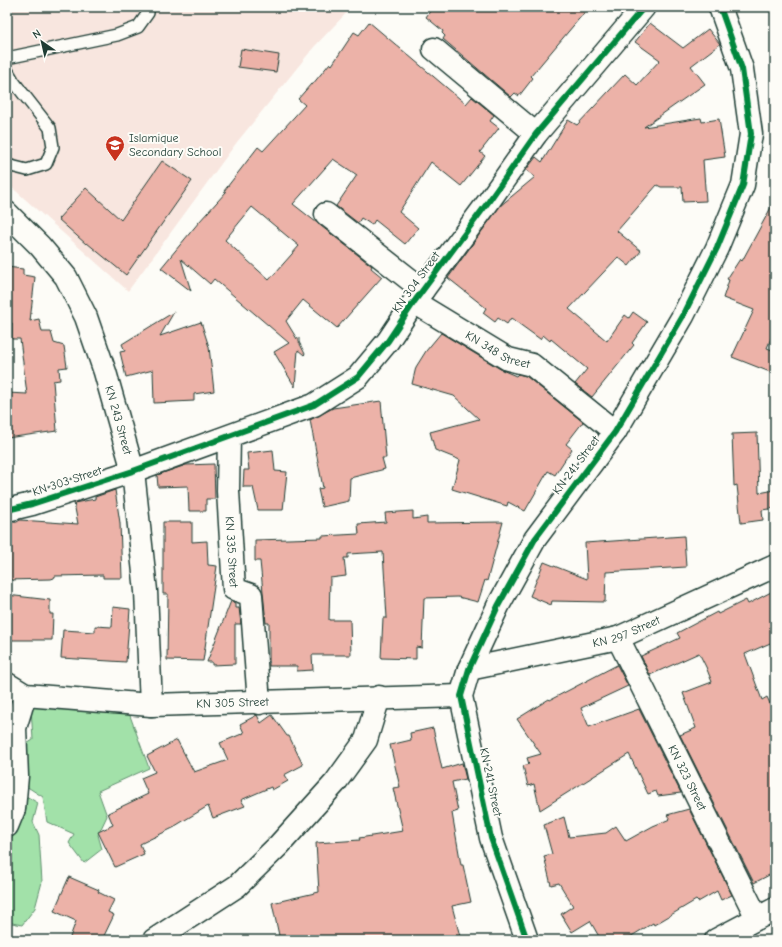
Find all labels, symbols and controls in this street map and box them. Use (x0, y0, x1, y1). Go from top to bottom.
north arrow (22, 22, 62, 62)
text: N (30, 27, 43, 42)
place label: Islamique Secondary School (129, 131, 221, 159)
school or university icon: Islamique Secondary School (104, 134, 126, 162)
street label: KN 304 Street (389, 248, 443, 315)
street label: KN 348 Street (463, 328, 532, 371)
street label: KN 243 Street (102, 384, 135, 457)
street label: KN 241 Street (550, 433, 603, 497)
street label: KN 303 Street (31, 463, 104, 499)
street label: KN 335 Street (223, 516, 241, 589)
street label: KN 297 Street (591, 612, 663, 650)
street label: KN 305 Street (196, 695, 270, 711)
street label: KN 323 Street (665, 743, 710, 813)
street label: KN 241 Street (477, 747, 505, 818)

